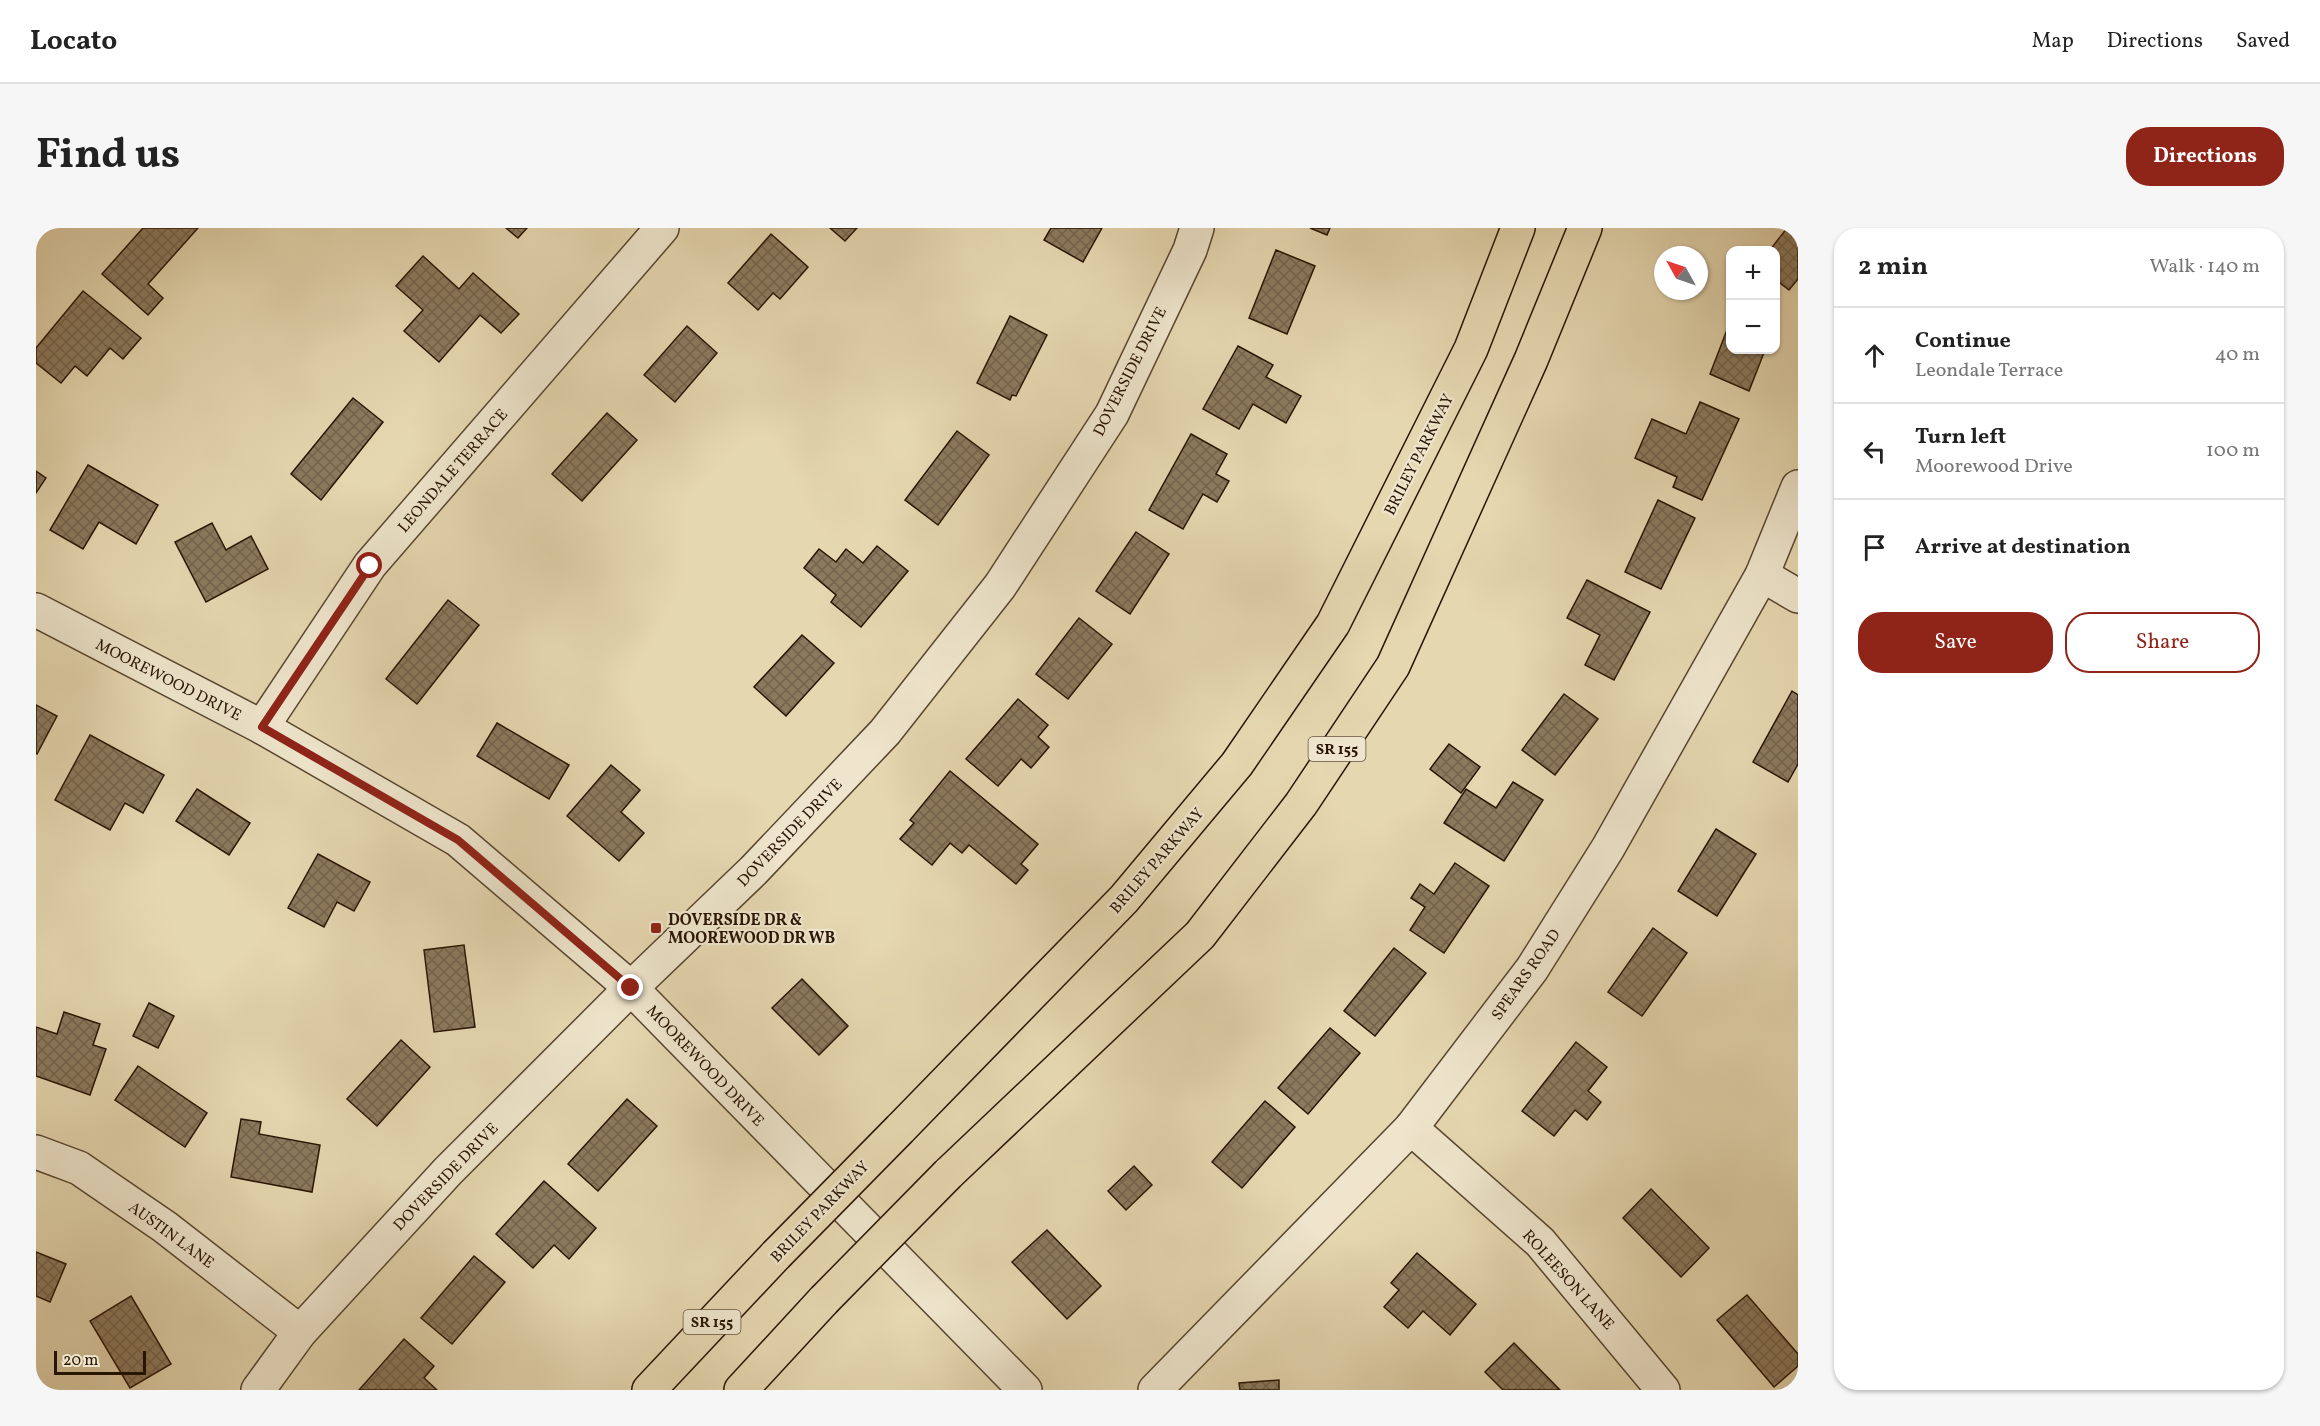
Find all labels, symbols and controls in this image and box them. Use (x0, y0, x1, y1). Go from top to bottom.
text: Locato (30, 22, 117, 61)
text: Map (2032, 27, 2074, 56)
text: Directions (2107, 27, 2203, 56)
text: Saved (2236, 27, 2290, 56)
text: Find us (36, 127, 180, 186)
button: Directions (2126, 127, 2284, 186)
north arrow (1654, 246, 1708, 300)
map controls (1726, 246, 1780, 354)
button: + (1726, 246, 1780, 300)
text: 2 min (1858, 249, 1928, 285)
text: Walk · 140 m (2150, 253, 2260, 281)
button: − (1726, 300, 1780, 354)
street label: DOVERSIDE DRIVE (1089, 303, 1173, 440)
text: Continue (1915, 326, 2011, 357)
icon: ahead (1858, 339, 1891, 372)
text: 40 m (2215, 341, 2260, 369)
text: Leondale Terrace (1915, 357, 2063, 385)
street label: BRILEY PARKWAY (1380, 390, 1460, 519)
street label: LEONDALE TERRACE (394, 405, 513, 538)
text: Turn left (1915, 422, 2006, 453)
icon: left (1858, 435, 1891, 468)
text: 100 m (2206, 437, 2260, 465)
text: Moorewood Drive (1915, 453, 2073, 481)
icon: arrive (1858, 531, 1891, 564)
text: Arrive at destination (1915, 532, 2131, 563)
route start (356, 552, 382, 578)
button: Save (1858, 612, 2053, 673)
button: Share (2065, 612, 2260, 673)
street label: MOOREWOOD DRIVE (91, 634, 245, 727)
road number: SR 155 (1308, 737, 1366, 761)
street label: DOVERSIDE DRIVE (733, 774, 848, 892)
street label: BRILEY PARKWAY (1105, 804, 1210, 919)
place label: DOVERSIDE DR & MOOREWOOD DR WB (668, 910, 835, 950)
marker: DOVERSIDE DR & MOOREWOOD DR WB (649, 921, 663, 935)
street label: SPEARS ROAD (1487, 925, 1567, 1025)
route end (617, 974, 643, 1000)
street label: MOOREWOOD DRIVE (641, 1001, 769, 1132)
street label: DOVERSIDE DRIVE (389, 1118, 504, 1236)
street label: BRILEY PARKWAY (766, 1157, 875, 1268)
street label: AUSTIN LANE (123, 1197, 218, 1274)
street label: ROLEESON LANE (1516, 1225, 1619, 1335)
road number: SR 155 (684, 1310, 740, 1334)
scale bar (54, 1348, 146, 1376)
text: 20 m (63, 1350, 98, 1372)

